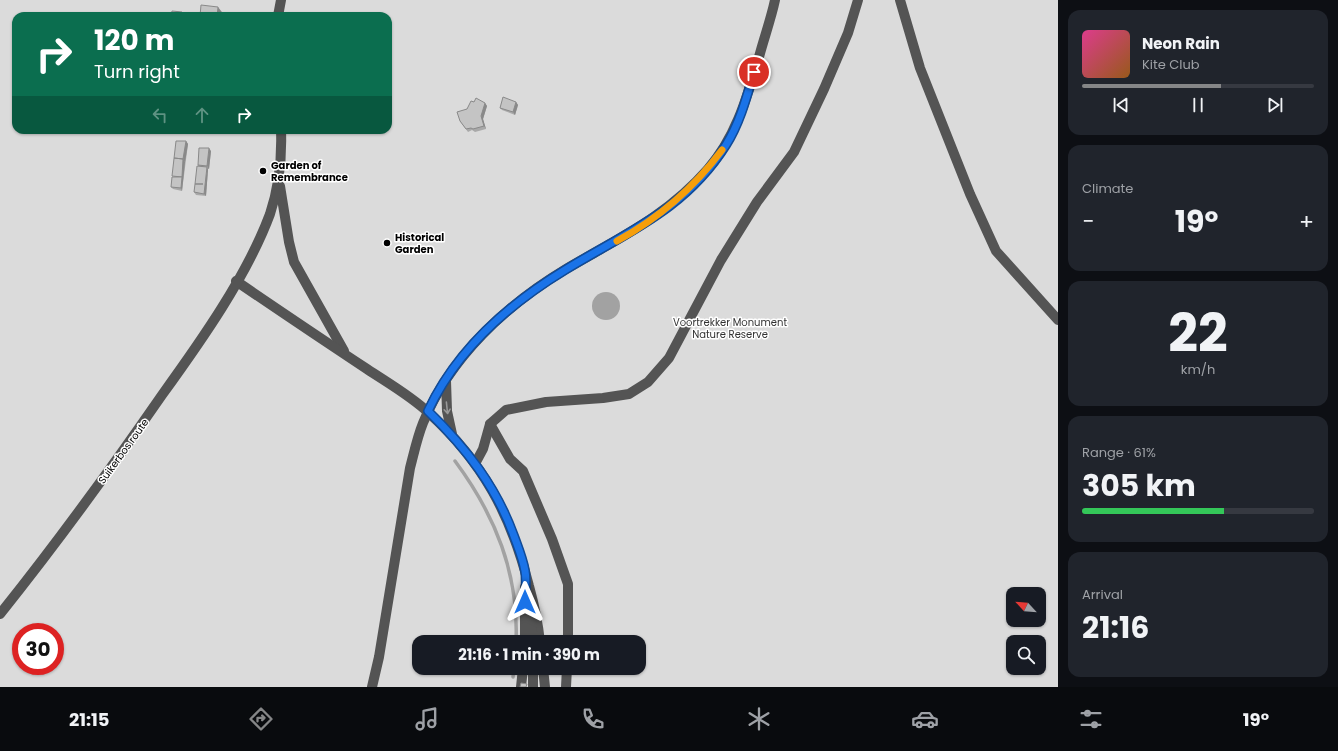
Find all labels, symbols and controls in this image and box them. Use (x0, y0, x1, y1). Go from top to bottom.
text: 120 m (94, 21, 174, 60)
icon: right (28, 28, 80, 80)
text: Neon Rain (1142, 33, 1220, 54)
pin (737, 55, 771, 89)
text: Kite Club (1142, 55, 1200, 74)
text: Turn right (94, 59, 180, 84)
icon: arrive (743, 61, 765, 83)
icon: previous (1110, 94, 1132, 116)
icon: pause (1187, 94, 1209, 116)
icon: next (1264, 94, 1286, 116)
icon: left (149, 104, 171, 126)
icon: ahead (191, 104, 213, 126)
icon: right (233, 104, 255, 126)
place label: Garden of Remembrance (271, 158, 348, 185)
marker: Garden of Remembrance (258, 166, 268, 176)
text: Climate (1082, 179, 1133, 198)
text: 19° (1175, 200, 1218, 243)
text: − (1082, 206, 1094, 237)
text: + (1299, 206, 1314, 237)
place label: Historical Garden (395, 230, 444, 257)
marker: Historical Garden (382, 238, 392, 248)
text: 22 (1168, 297, 1228, 370)
park label: Voortrekker Monument Nature Reserve (673, 315, 787, 342)
text: km/h (1181, 360, 1215, 379)
one-way arrow (443, 401, 450, 414)
street label: Suikerbos route (95, 416, 152, 487)
text: Range · 61% (1082, 443, 1156, 462)
text: 305 km (1082, 464, 1196, 507)
position arrow (504, 581, 546, 623)
text: Arrival (1082, 585, 1123, 604)
north arrow (1006, 587, 1046, 627)
map controls (1006, 587, 1046, 675)
text: 21:16 (1082, 606, 1149, 649)
speed limit sign: 30 (12, 623, 64, 675)
button: search (1006, 635, 1046, 675)
text: 21:16 · 1 min · 390 m (458, 644, 600, 665)
icon: directions (247, 705, 275, 733)
icon: music (413, 705, 441, 733)
icon: phone (579, 705, 607, 733)
icon: climate (745, 705, 773, 733)
icon: car (911, 705, 939, 733)
icon: filters (1077, 705, 1105, 733)
text: 21:15 (69, 707, 110, 732)
text: 19° (1243, 707, 1269, 732)

